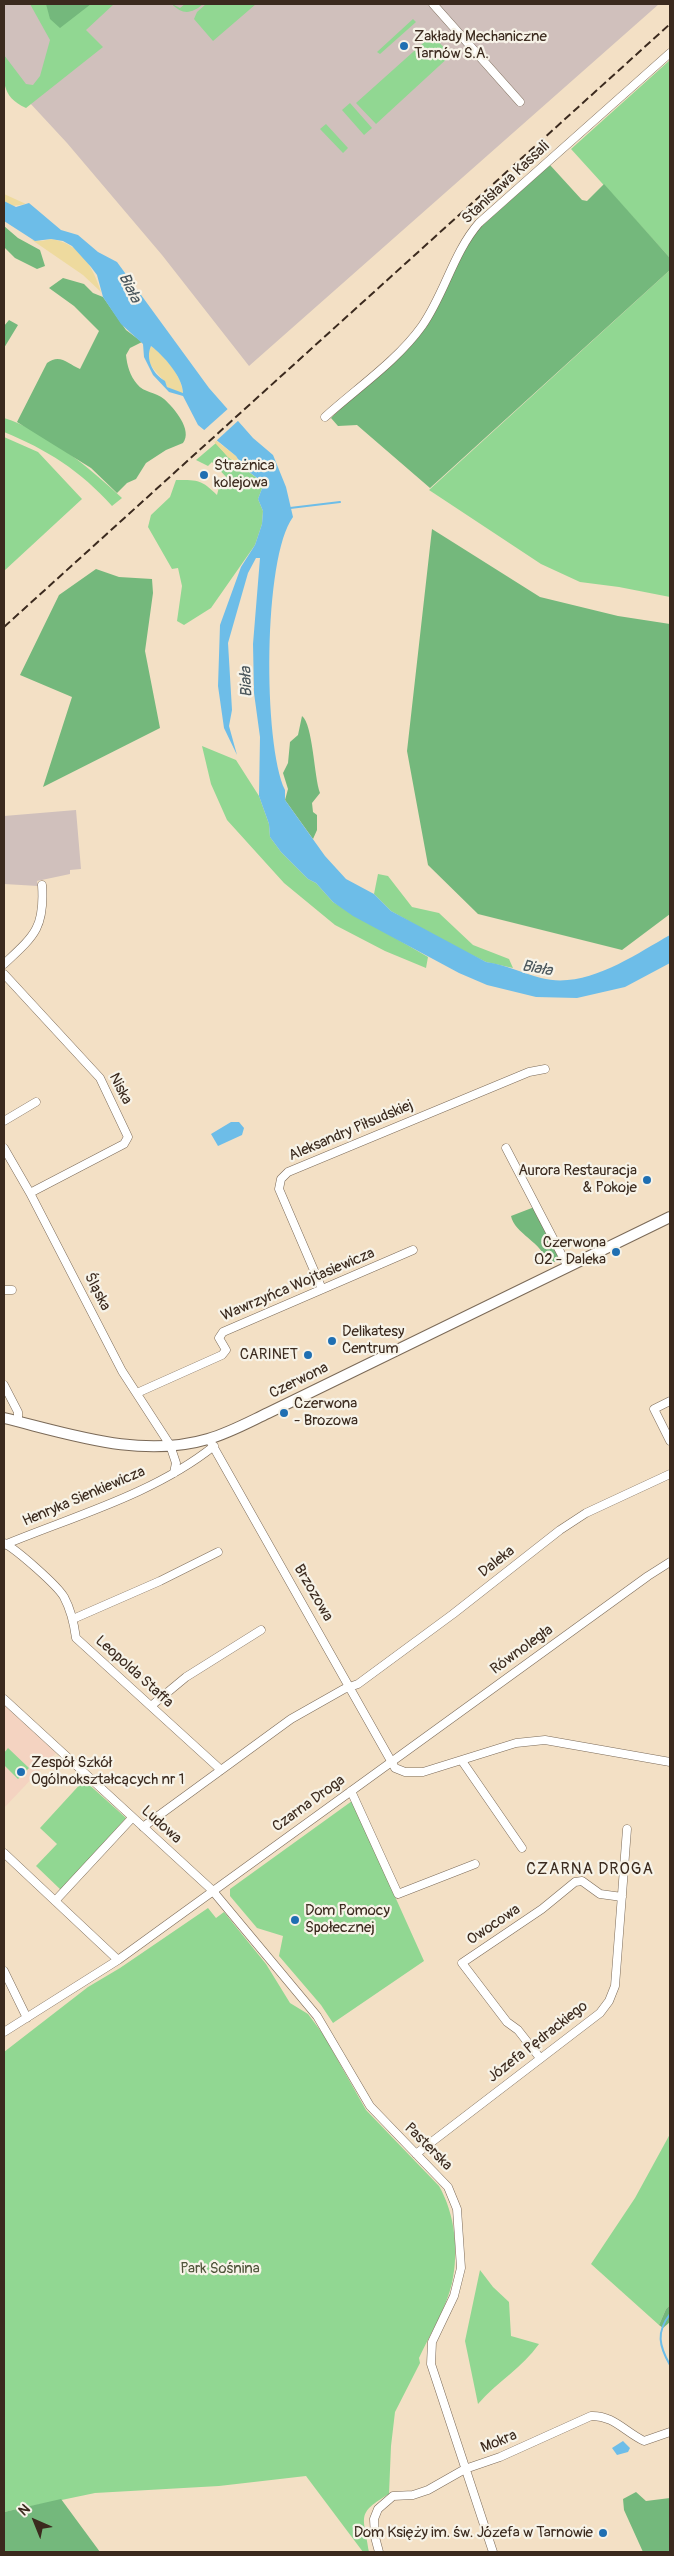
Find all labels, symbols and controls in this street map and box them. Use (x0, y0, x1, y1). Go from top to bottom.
place label: Zakłady Mechaniczne Tarnów S.A. (414, 28, 547, 63)
marker: Zakłady Mechaniczne Tarnów S.A. (398, 40, 410, 52)
street label: Stanisława Kassali (459, 138, 553, 228)
water label: Biała (114, 270, 144, 306)
place label: Strażnica kolejowa (214, 457, 275, 492)
marker: Strażnica kolejowa (198, 469, 210, 481)
water label: Biała (237, 666, 257, 698)
water label: Biała (520, 957, 554, 981)
street label: Niska (105, 1070, 135, 1108)
street label: Aleksandry Piłsudskiej (286, 1097, 416, 1165)
place label: Aurora Restauracja & Pokoje (518, 1162, 637, 1197)
marker: Aurora Restauracja & Pokoje (641, 1174, 653, 1186)
place label: Czerwona 02 - Daleka (534, 1234, 606, 1269)
street label: Wawrzyńca Wojtasiewicza (218, 1244, 378, 1326)
marker: Czerwona 02 - Daleka (610, 1246, 622, 1258)
street label: Śląska (80, 1270, 114, 1314)
place label: Delikatesy Centrum (342, 1323, 404, 1358)
marker: Delikatesy Centrum (326, 1335, 338, 1347)
place label: CARINET (240, 1346, 298, 1364)
marker: CARINET (302, 1349, 314, 1361)
street label: Czerwona (267, 1359, 331, 1403)
place label: Czerwona - Brozowa (294, 1395, 358, 1430)
marker: Czerwona - Brozowa (278, 1407, 290, 1419)
street label: Henryka Sienkiewicza (20, 1463, 148, 1531)
street label: Daleka (475, 1542, 519, 1582)
street label: Brzozowa (290, 1561, 336, 1625)
street label: Równoległa (487, 1621, 557, 1679)
street label: Leopolda Staffa (91, 1632, 177, 1712)
place label: Zespół Szkół Ogólnokształcących nr 1 (31, 1754, 184, 1789)
marker: Zespół Szkół Ogólnokształcących nr 1 (15, 1766, 27, 1778)
street label: Czarna Droga (269, 1772, 349, 1836)
street label: Ludowa (137, 1802, 185, 1848)
district label: CZARNA DROGA (525, 1860, 655, 1880)
street label: Owocowa (464, 1901, 524, 1949)
place label: Dom Pomocy Społecznej (305, 1902, 390, 1937)
marker: Dom Pomocy Społecznej (289, 1914, 301, 1926)
street label: Józefa Pędrackiego (484, 1997, 592, 2087)
street label: Pasterska (400, 2119, 456, 2175)
park label: Park Sośnina (180, 2260, 260, 2278)
street label: Mokra (478, 2427, 520, 2457)
north arrow (10, 2496, 60, 2546)
text: N (15, 2500, 34, 2519)
place label: Dom Księży im. św. Józefa w Tarnowie (354, 2524, 593, 2542)
marker: Dom Księży im. św. Józefa w Tarnowie (597, 2527, 609, 2539)

